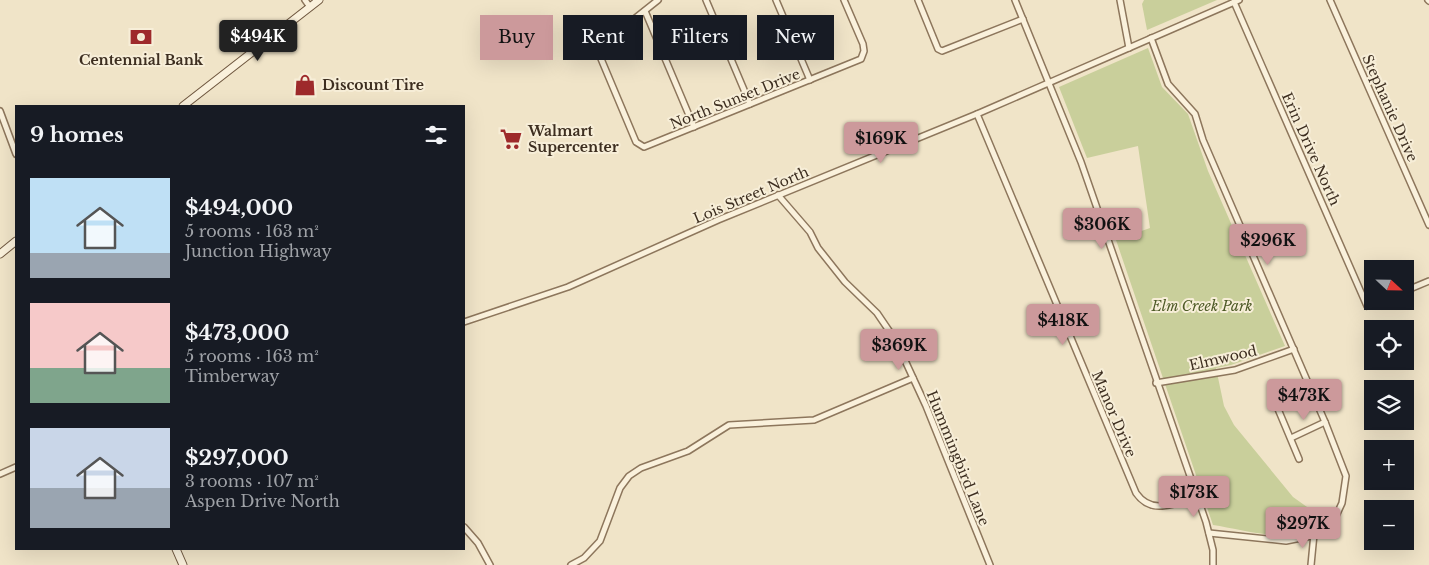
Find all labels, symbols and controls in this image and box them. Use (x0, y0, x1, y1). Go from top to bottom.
chip: Buy (480, 15, 553, 60)
chip: Rent (563, 15, 643, 60)
chip: Filters (653, 15, 747, 60)
chip: New (757, 15, 834, 60)
pin: $494K (223, 20, 293, 62)
bank icon: Centennial Bank (128, 24, 154, 50)
text: $494K (230, 26, 286, 46)
place label: Centennial Bank (79, 51, 204, 69)
street label: Stephanie Drive (1358, 52, 1422, 164)
street label: North Sunset Drive (667, 65, 803, 133)
shop icon: Discount Tire (292, 72, 318, 98)
place label: Discount Tire (322, 76, 424, 94)
street label: Erin Drive North (1278, 89, 1344, 209)
icon: filters (422, 121, 450, 149)
pin: $169K (846, 121, 916, 164)
text: 9 homes (30, 122, 124, 148)
place label: Walmart Supercenter (527, 122, 619, 156)
supermarket icon: Walmart Supercenter (498, 126, 524, 152)
text: $169K (855, 128, 907, 148)
street label: Lois Street North (691, 162, 812, 227)
text: $494,000 (185, 195, 293, 221)
icon: home (70, 198, 130, 258)
pin: $306K (1067, 208, 1137, 250)
text: $306K (1074, 214, 1130, 234)
text: 5 rooms · 163 m² (185, 221, 319, 241)
pin: $296K (1233, 224, 1303, 266)
text: $296K (1240, 230, 1296, 250)
text: Junction Highway (185, 241, 332, 261)
north arrow (1364, 260, 1414, 310)
map controls (1364, 260, 1414, 550)
park label: Elm Creek Park (1150, 297, 1253, 315)
pin: $418K (1028, 304, 1098, 346)
text: $418K (1037, 310, 1089, 330)
text: $473,000 (185, 320, 289, 346)
button: locate (1364, 320, 1414, 370)
icon: home (70, 323, 130, 383)
pin: $369K (864, 328, 934, 371)
text: $369K (871, 335, 927, 355)
street label: Elmwood (1187, 341, 1259, 375)
text: 5 rooms · 163 m² (185, 346, 319, 366)
text: Timberway (185, 366, 279, 386)
street label: Manor Drive (1088, 368, 1140, 460)
pin: $473K (1269, 378, 1339, 421)
button: layers (1364, 380, 1414, 430)
text: $473K (1278, 385, 1330, 405)
street label: Hummingbird Lane (923, 388, 993, 528)
button: + (1364, 440, 1414, 490)
text: $297,000 (185, 445, 289, 471)
icon: home (70, 448, 130, 508)
text: 3 rooms · 107 m² (185, 471, 319, 491)
pin: $173K (1159, 476, 1229, 518)
text: $173K (1170, 482, 1218, 502)
text: Aspen Drive North (185, 491, 340, 511)
button: − (1364, 500, 1414, 550)
pin: $297K (1268, 506, 1338, 549)
text: $297K (1276, 513, 1330, 533)

